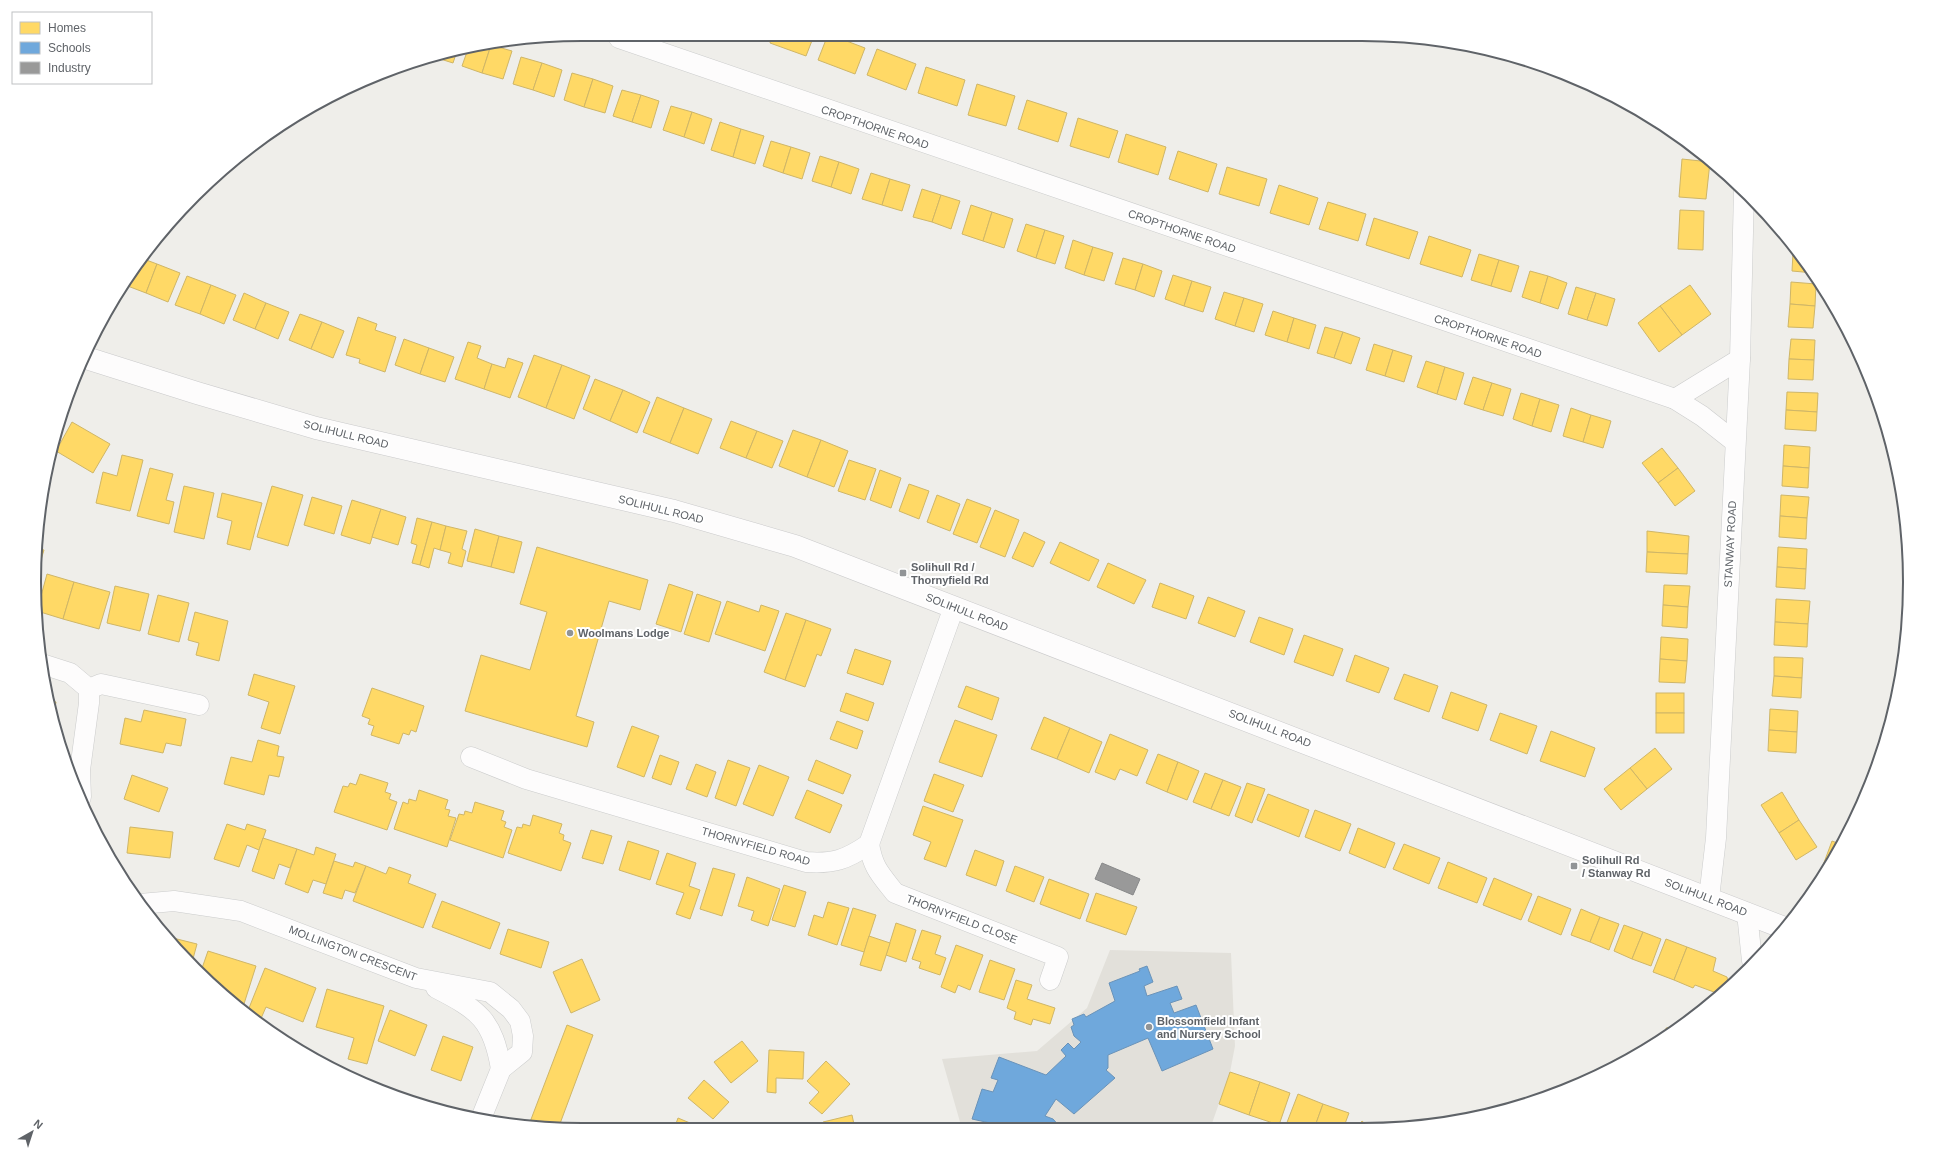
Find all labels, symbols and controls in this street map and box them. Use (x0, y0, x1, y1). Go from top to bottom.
legend (12, 12, 152, 84)
text: Homes (48, 21, 86, 35)
text: Schools (48, 41, 91, 55)
text: Industry (48, 61, 91, 75)
street label: CROPTHORNE ROAD (820, 103, 930, 151)
street label: CROPTHORNE ROAD (1127, 207, 1237, 255)
street label: CROPTHORNE ROAD (1433, 312, 1543, 360)
street label: SOLIHULL ROAD (302, 418, 390, 450)
street label: SOLIHULL ROAD (617, 493, 705, 525)
street label: STANWAY ROAD (1722, 500, 1738, 588)
place label: Solihull Rd / Thornyfield Rd (911, 561, 989, 586)
marker: Solihull Rd / Thornyfield Rd (898, 568, 908, 578)
street label: SOLIHULL ROAD (924, 591, 1010, 633)
place label: Woolmans Lodge (578, 627, 669, 639)
marker: Woolmans Lodge (565, 628, 575, 638)
street label: SOLIHULL ROAD (1227, 707, 1313, 749)
street label: THORNYFIELD ROAD (700, 825, 812, 867)
place label: Solihull Rd / Stanway Rd (1582, 854, 1650, 879)
marker: Solihull Rd / Stanway Rd (1569, 861, 1579, 871)
street label: SOLIHULL ROAD (1663, 876, 1749, 918)
street label: THORNYFIELD CLOSE (905, 892, 1019, 946)
street label: MOLLINGTON CRESCENT (287, 923, 419, 983)
place label: Blossomfield Infant and Nursery School (1157, 1015, 1261, 1040)
marker: Blossomfield Infant and Nursery School (1144, 1022, 1154, 1032)
north arrow (12, 1112, 52, 1152)
text: N (31, 1117, 45, 1131)

